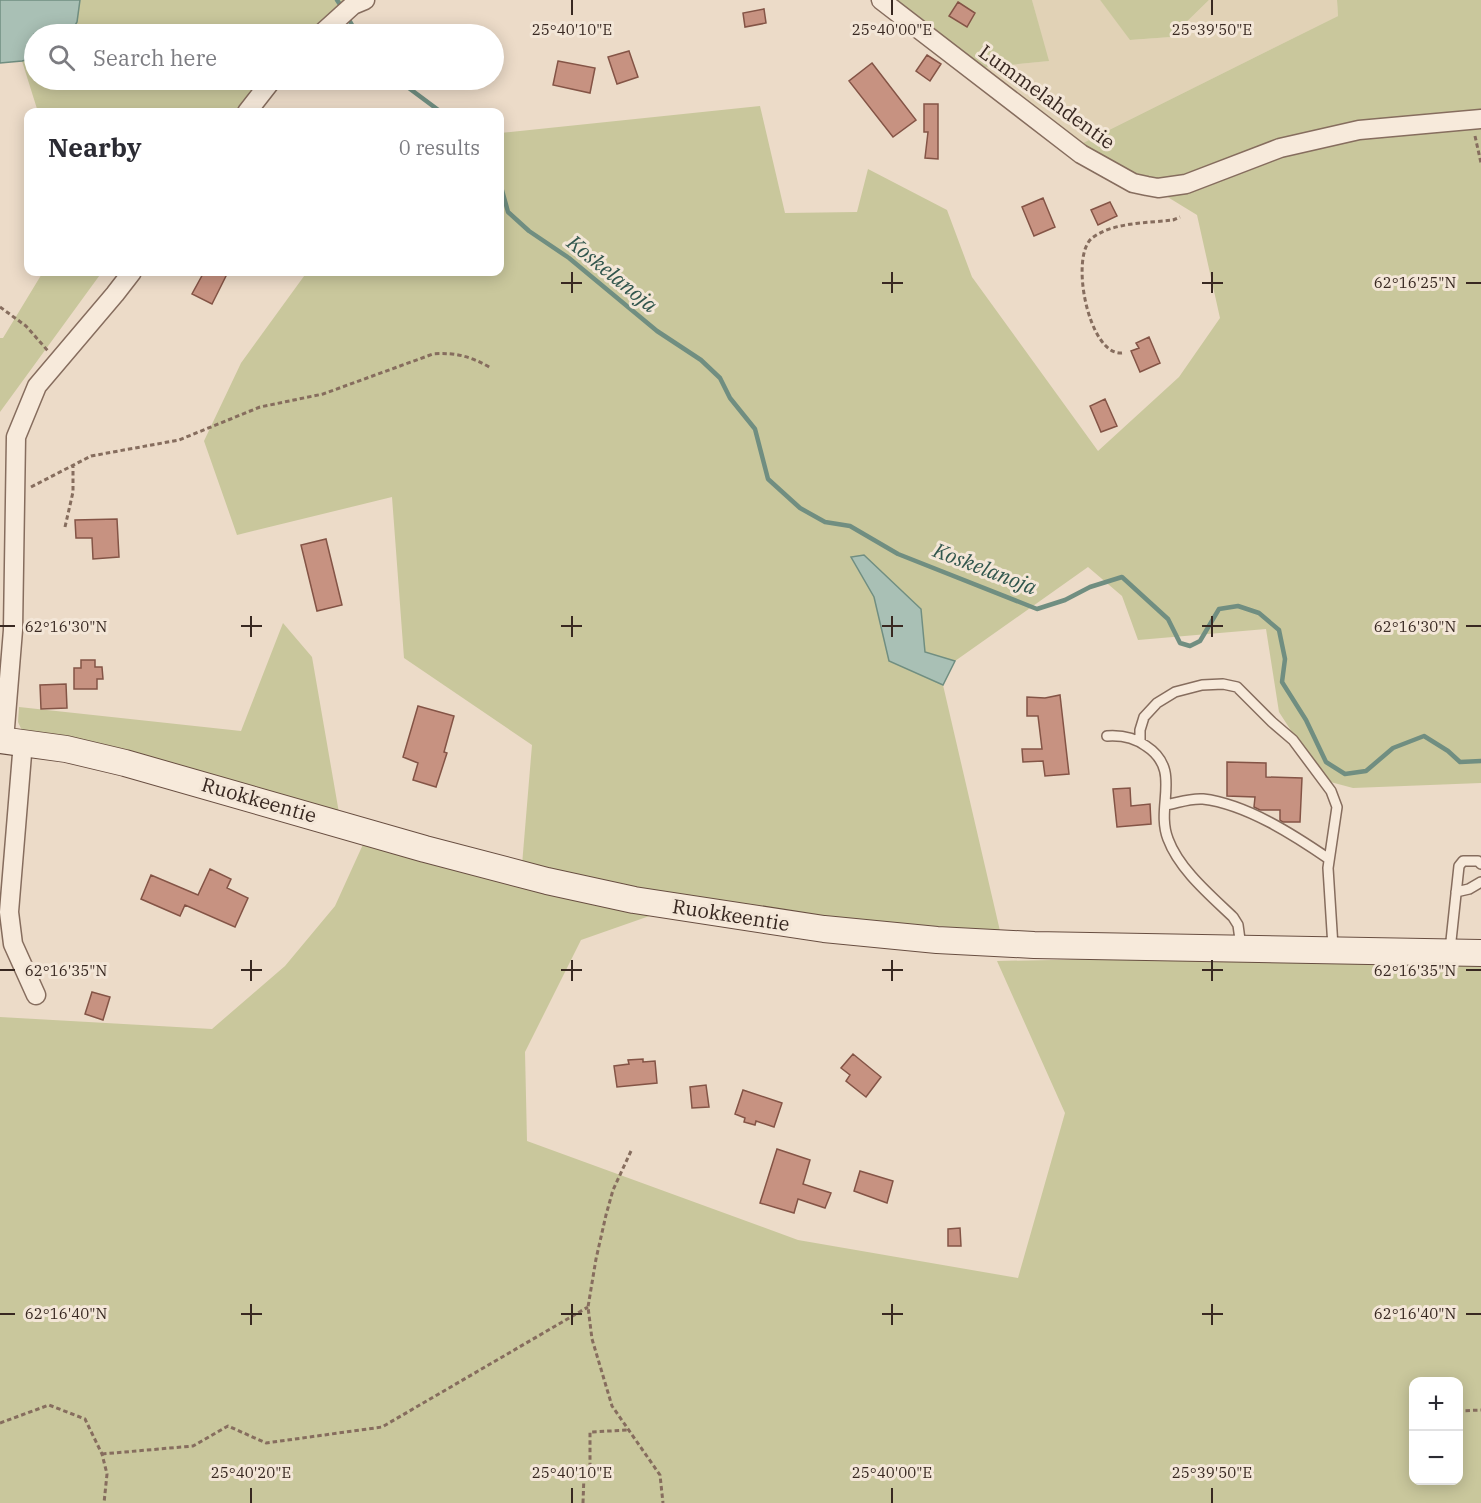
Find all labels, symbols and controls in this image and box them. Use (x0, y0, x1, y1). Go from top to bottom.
text: 25°40'10"E (532, 20, 612, 39)
text: 25°40'00"E (852, 20, 932, 39)
text: 25°39'50"E (1172, 20, 1252, 39)
search box (24, 24, 504, 90)
street label: Lummelahdentie (974, 38, 1121, 155)
icon: search (45, 41, 78, 74)
text: Search here (93, 43, 217, 72)
text: Nearby (48, 130, 142, 164)
text: 0 results (399, 134, 480, 161)
water label: Koskelanoja (561, 228, 664, 319)
text: 62°16'25"N (1374, 273, 1456, 292)
water label: Koskelanoja (929, 535, 1042, 601)
text: 62°16'30"N (25, 617, 107, 636)
text: 62°16'30"N (1374, 617, 1456, 636)
street label: Ruokkeentie (199, 770, 320, 829)
street label: Ruokkeentie (671, 892, 792, 937)
text: 62°16'35"N (25, 961, 107, 980)
text: 62°16'35"N (1374, 961, 1456, 980)
text: 62°16'40"N (25, 1304, 107, 1323)
text: 62°16'40"N (1374, 1304, 1456, 1323)
map controls (1409, 1377, 1463, 1485)
button: + (1409, 1377, 1463, 1431)
button: − (1409, 1431, 1463, 1485)
text: 25°40'20"E (211, 1463, 291, 1482)
text: 25°40'10"E (532, 1463, 612, 1482)
text: 25°40'00"E (852, 1463, 932, 1482)
text: 25°39'50"E (1172, 1463, 1252, 1482)

